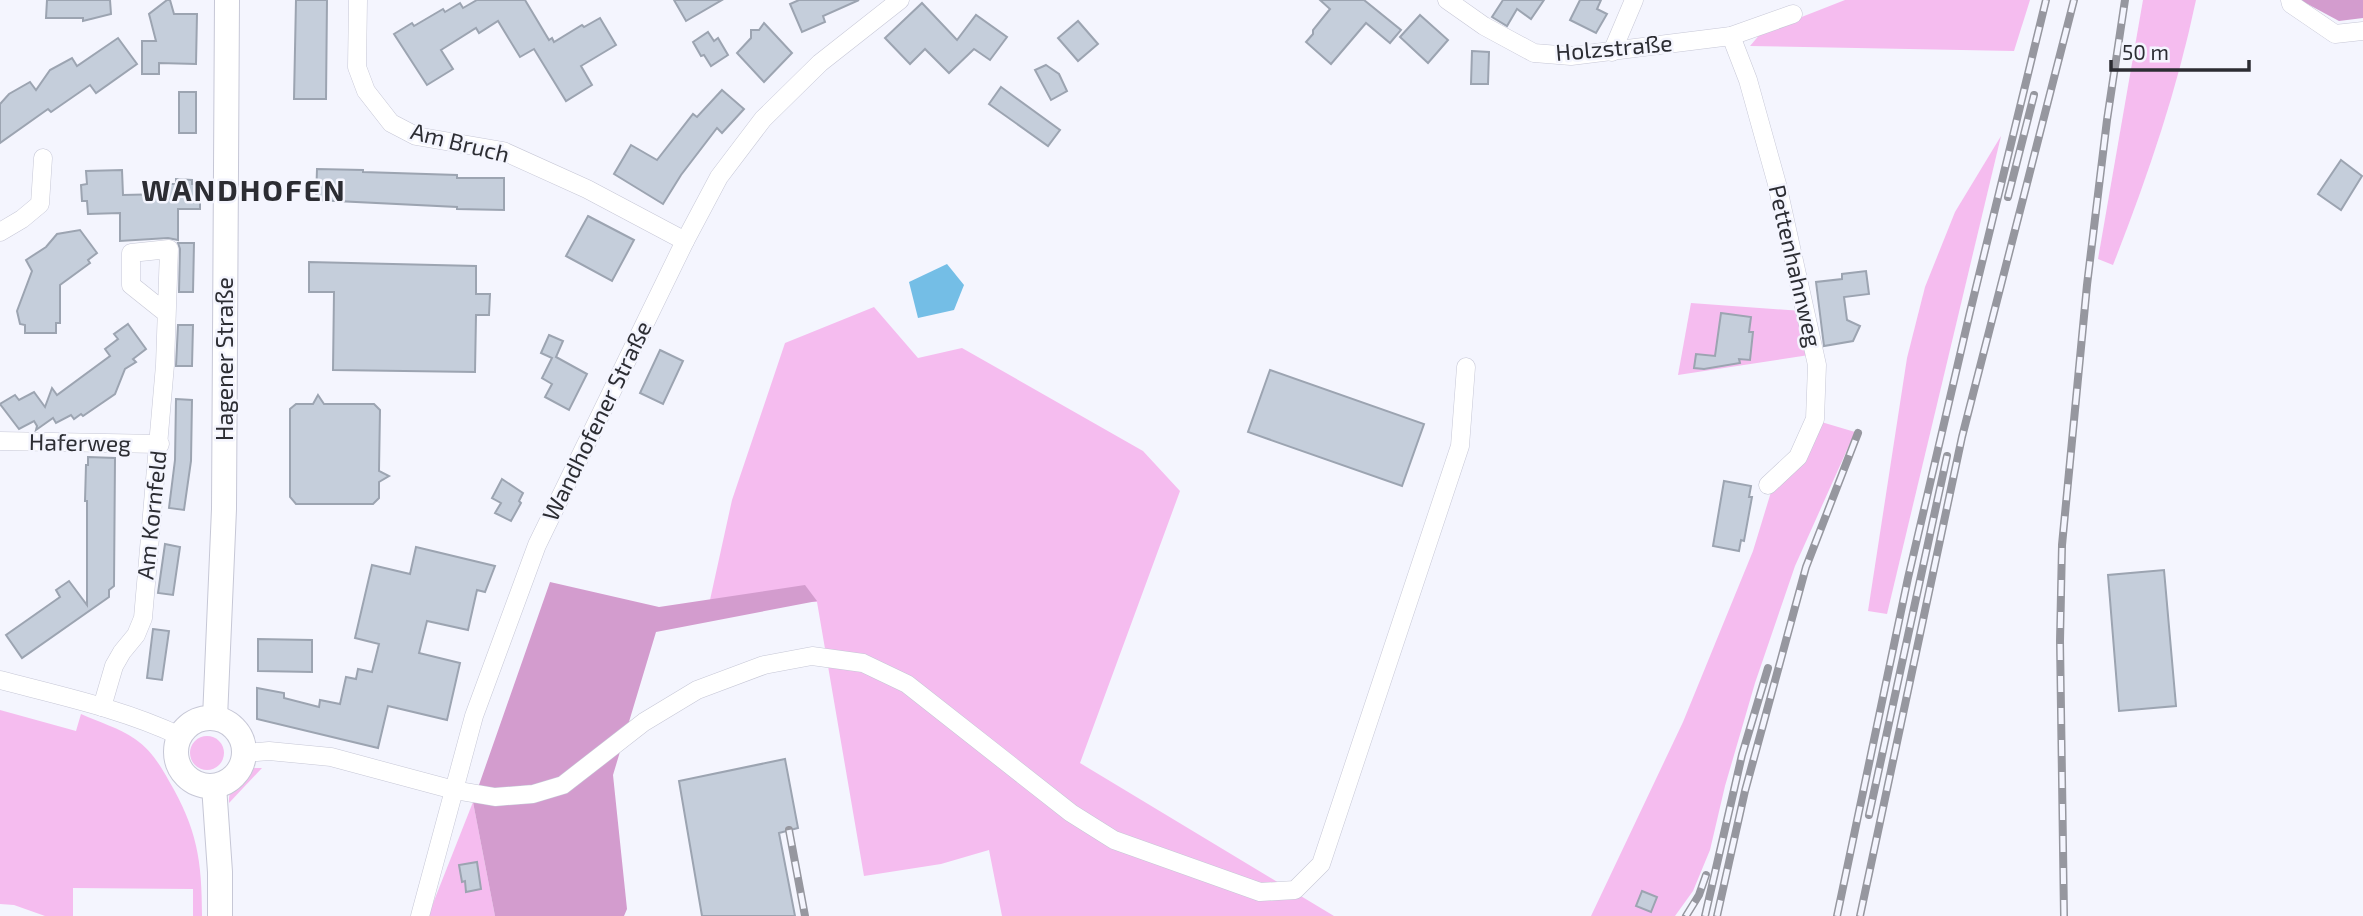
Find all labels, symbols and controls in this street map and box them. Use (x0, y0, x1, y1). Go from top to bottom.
street label: Holzstraße (1554, 28, 1673, 66)
scale bar (2111, 28, 2249, 72)
text: 50 m (2122, 39, 2169, 64)
street label: Am Bruch (408, 116, 513, 168)
district label: WANDHOFEN (141, 171, 347, 207)
street label: Pettenhahnweg (1764, 182, 1828, 350)
street label: Hagener Straße (210, 277, 238, 441)
street label: Wandhofener Straße (536, 316, 657, 525)
street label: Haferweg (29, 427, 132, 457)
street label: Am Kornfeld (130, 449, 172, 581)

